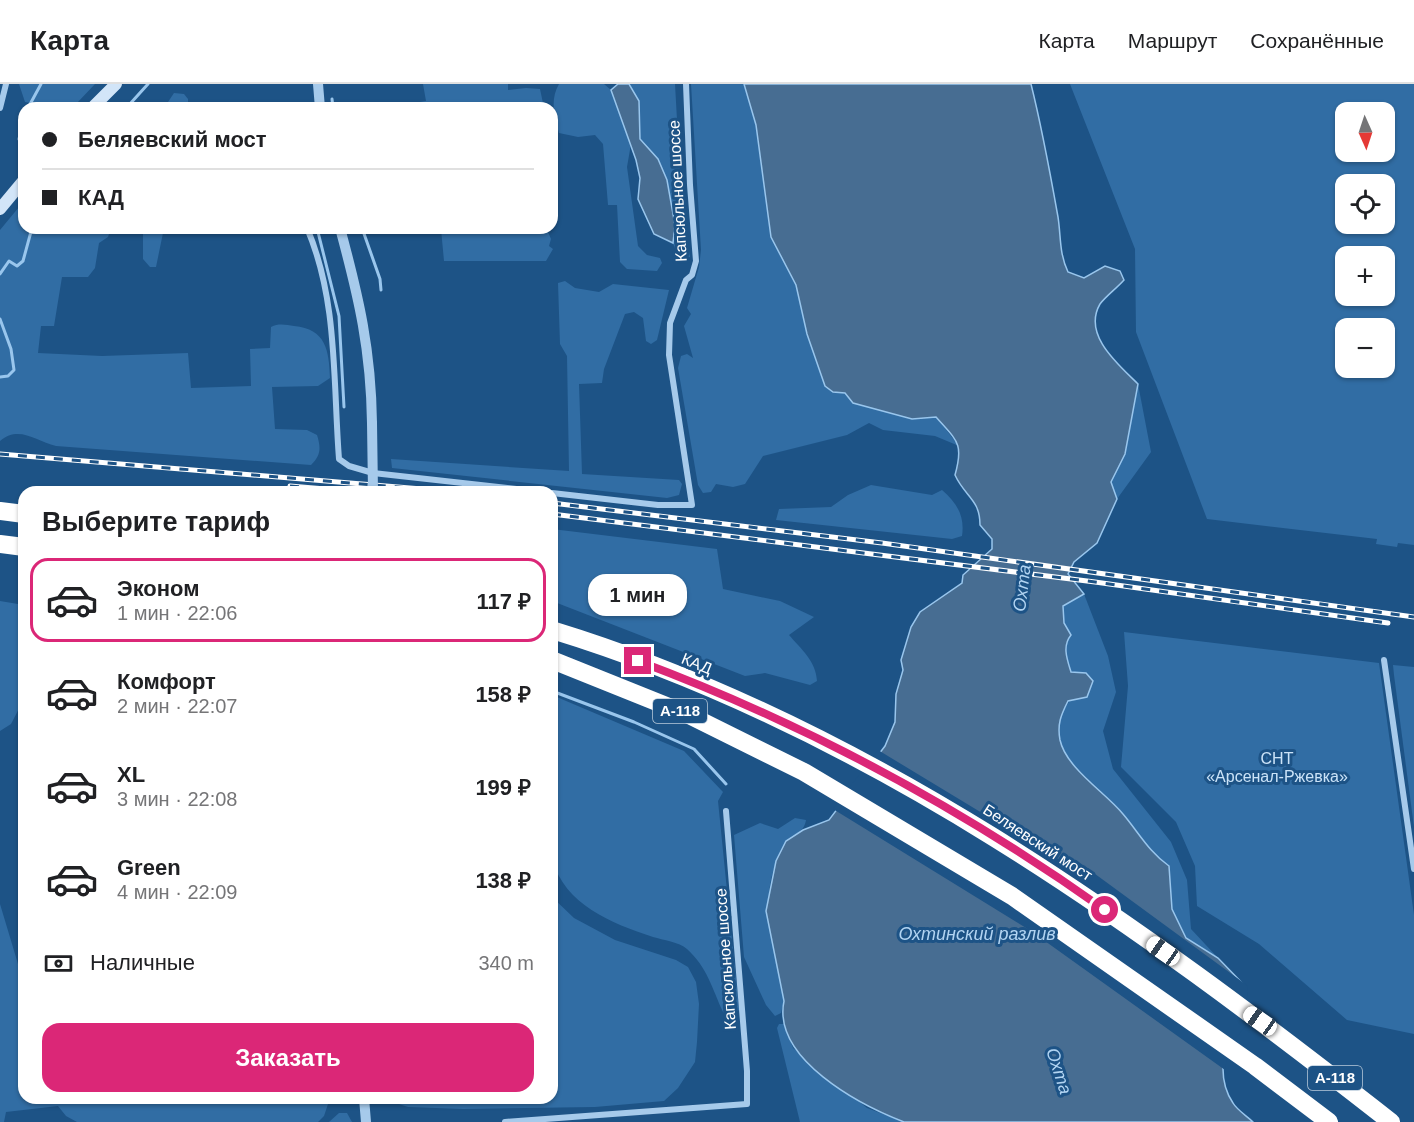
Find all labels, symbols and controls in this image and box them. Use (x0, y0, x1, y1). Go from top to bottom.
text: Карта (30, 25, 109, 56)
text: Карта (1039, 29, 1095, 52)
text: Маршрут (1128, 29, 1217, 52)
text: Сохранённые (1250, 29, 1384, 52)
north arrow (1335, 102, 1395, 162)
map controls (1335, 102, 1395, 378)
street label: Капсюльное шоссе (665, 120, 690, 262)
text: Беляевский мост (78, 127, 267, 152)
button: locate (1335, 174, 1395, 234)
text: КАД (78, 185, 124, 210)
button: + (1335, 246, 1395, 306)
button: − (1335, 318, 1395, 378)
text: Выберите тариф (42, 507, 270, 537)
water label: Охта (1009, 563, 1035, 613)
icon: car (45, 573, 99, 627)
callout: 1 мин (588, 574, 688, 616)
text: Эконом (117, 576, 200, 601)
text: 1 мин (610, 584, 665, 606)
text: 117 ₽ (477, 589, 531, 614)
text: 1 мин · 22:06 (117, 602, 237, 624)
route end (624, 647, 651, 674)
street label: КАД (679, 650, 715, 677)
icon: car (45, 666, 99, 720)
text: Комфорт (117, 669, 216, 694)
text: 158 ₽ (475, 682, 531, 707)
text: 2 мин · 22:07 (117, 695, 237, 717)
road number: А-118 (653, 699, 707, 723)
park label: СНТ «Арсенал-Ржевка» (1206, 750, 1348, 785)
icon: car (45, 759, 99, 813)
text: XL (117, 762, 145, 787)
text: 199 ₽ (475, 775, 531, 800)
text: 3 мин · 22:08 (117, 788, 237, 810)
street label: Беляевский мост (980, 801, 1096, 884)
icon: car (45, 852, 99, 906)
text: Green (117, 855, 181, 880)
text: 138 ₽ (475, 868, 531, 893)
text: 4 мин · 22:09 (117, 881, 237, 903)
street label: Капсюльное шоссе (712, 887, 739, 1030)
route start (1091, 896, 1118, 923)
water label: Охтинский разлив (898, 924, 1056, 944)
car (1143, 933, 1183, 969)
icon: cash (42, 947, 75, 980)
text: Наличные (90, 950, 195, 975)
text: 340 m (478, 952, 534, 974)
car (1240, 1003, 1280, 1039)
button: Заказать (42, 1023, 534, 1092)
water label: Охта (1042, 1045, 1076, 1097)
road number: А-118 (1308, 1066, 1362, 1090)

